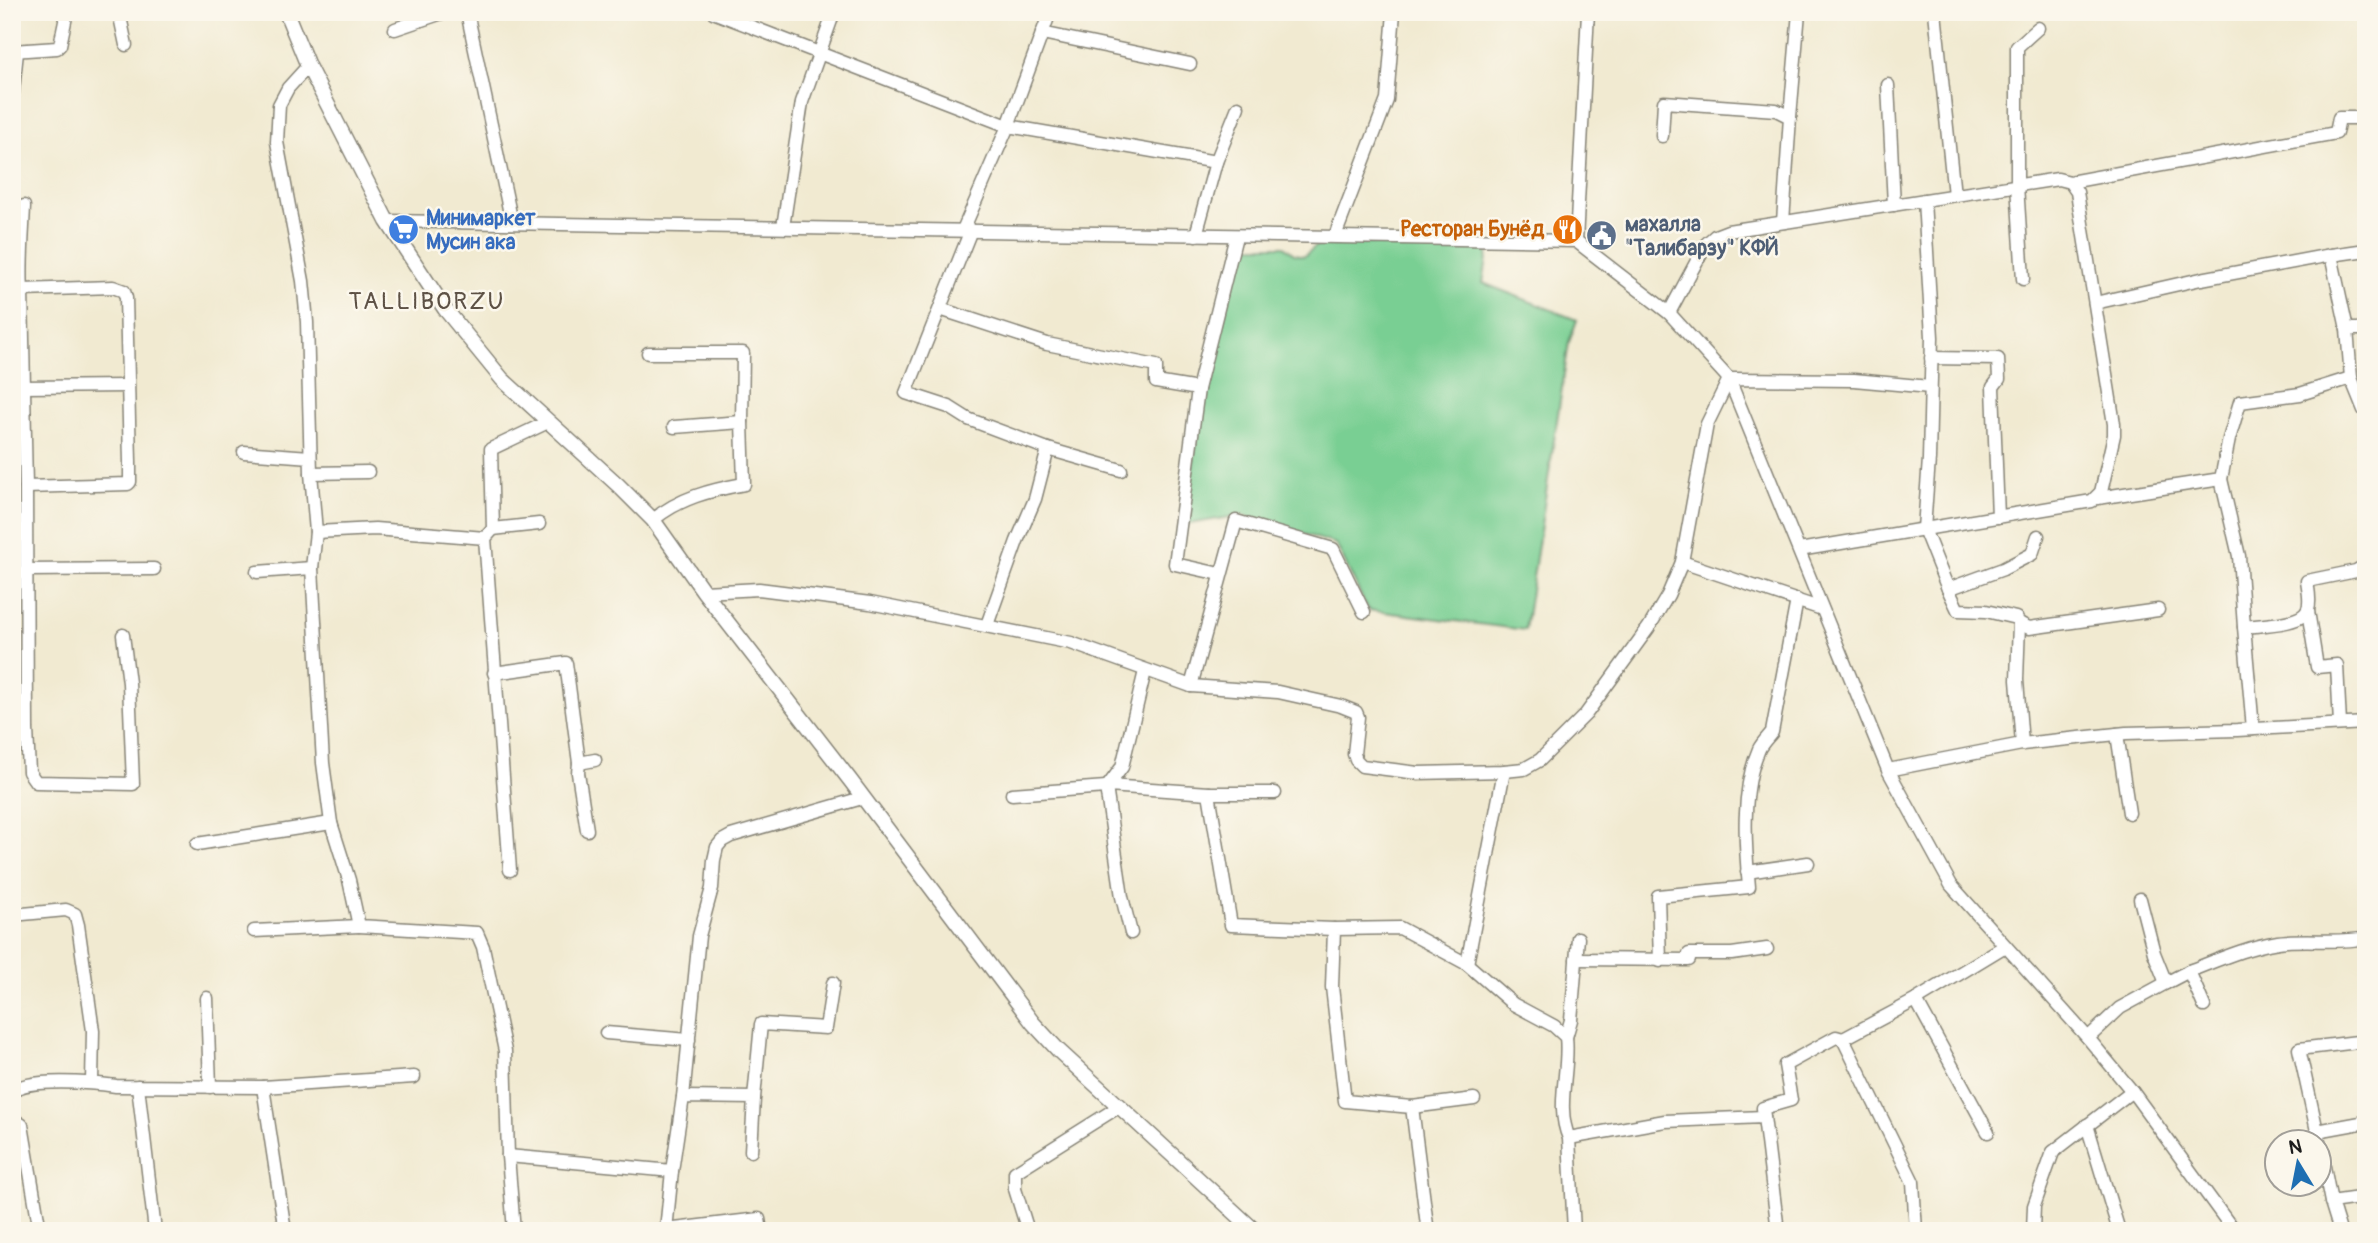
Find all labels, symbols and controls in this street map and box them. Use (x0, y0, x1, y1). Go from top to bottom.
place label: Минимаркет Мусин ака (426, 205, 536, 256)
place label: махалла "Талибарзу" КФЙ (1625, 211, 1778, 262)
restaurant icon: Ресторан Бунёд (1550, 212, 1584, 246)
supermarket icon: Минимаркет Мусин ака (386, 213, 420, 247)
place label: Ресторан Бунёд (1400, 216, 1544, 243)
public building icon: махалла "Талибарзу" КФЙ (1585, 219, 1619, 253)
district label: TALLIBORZU (349, 287, 506, 316)
north arrow (2262, 1128, 2332, 1198)
text: N (2287, 1134, 2304, 1160)

